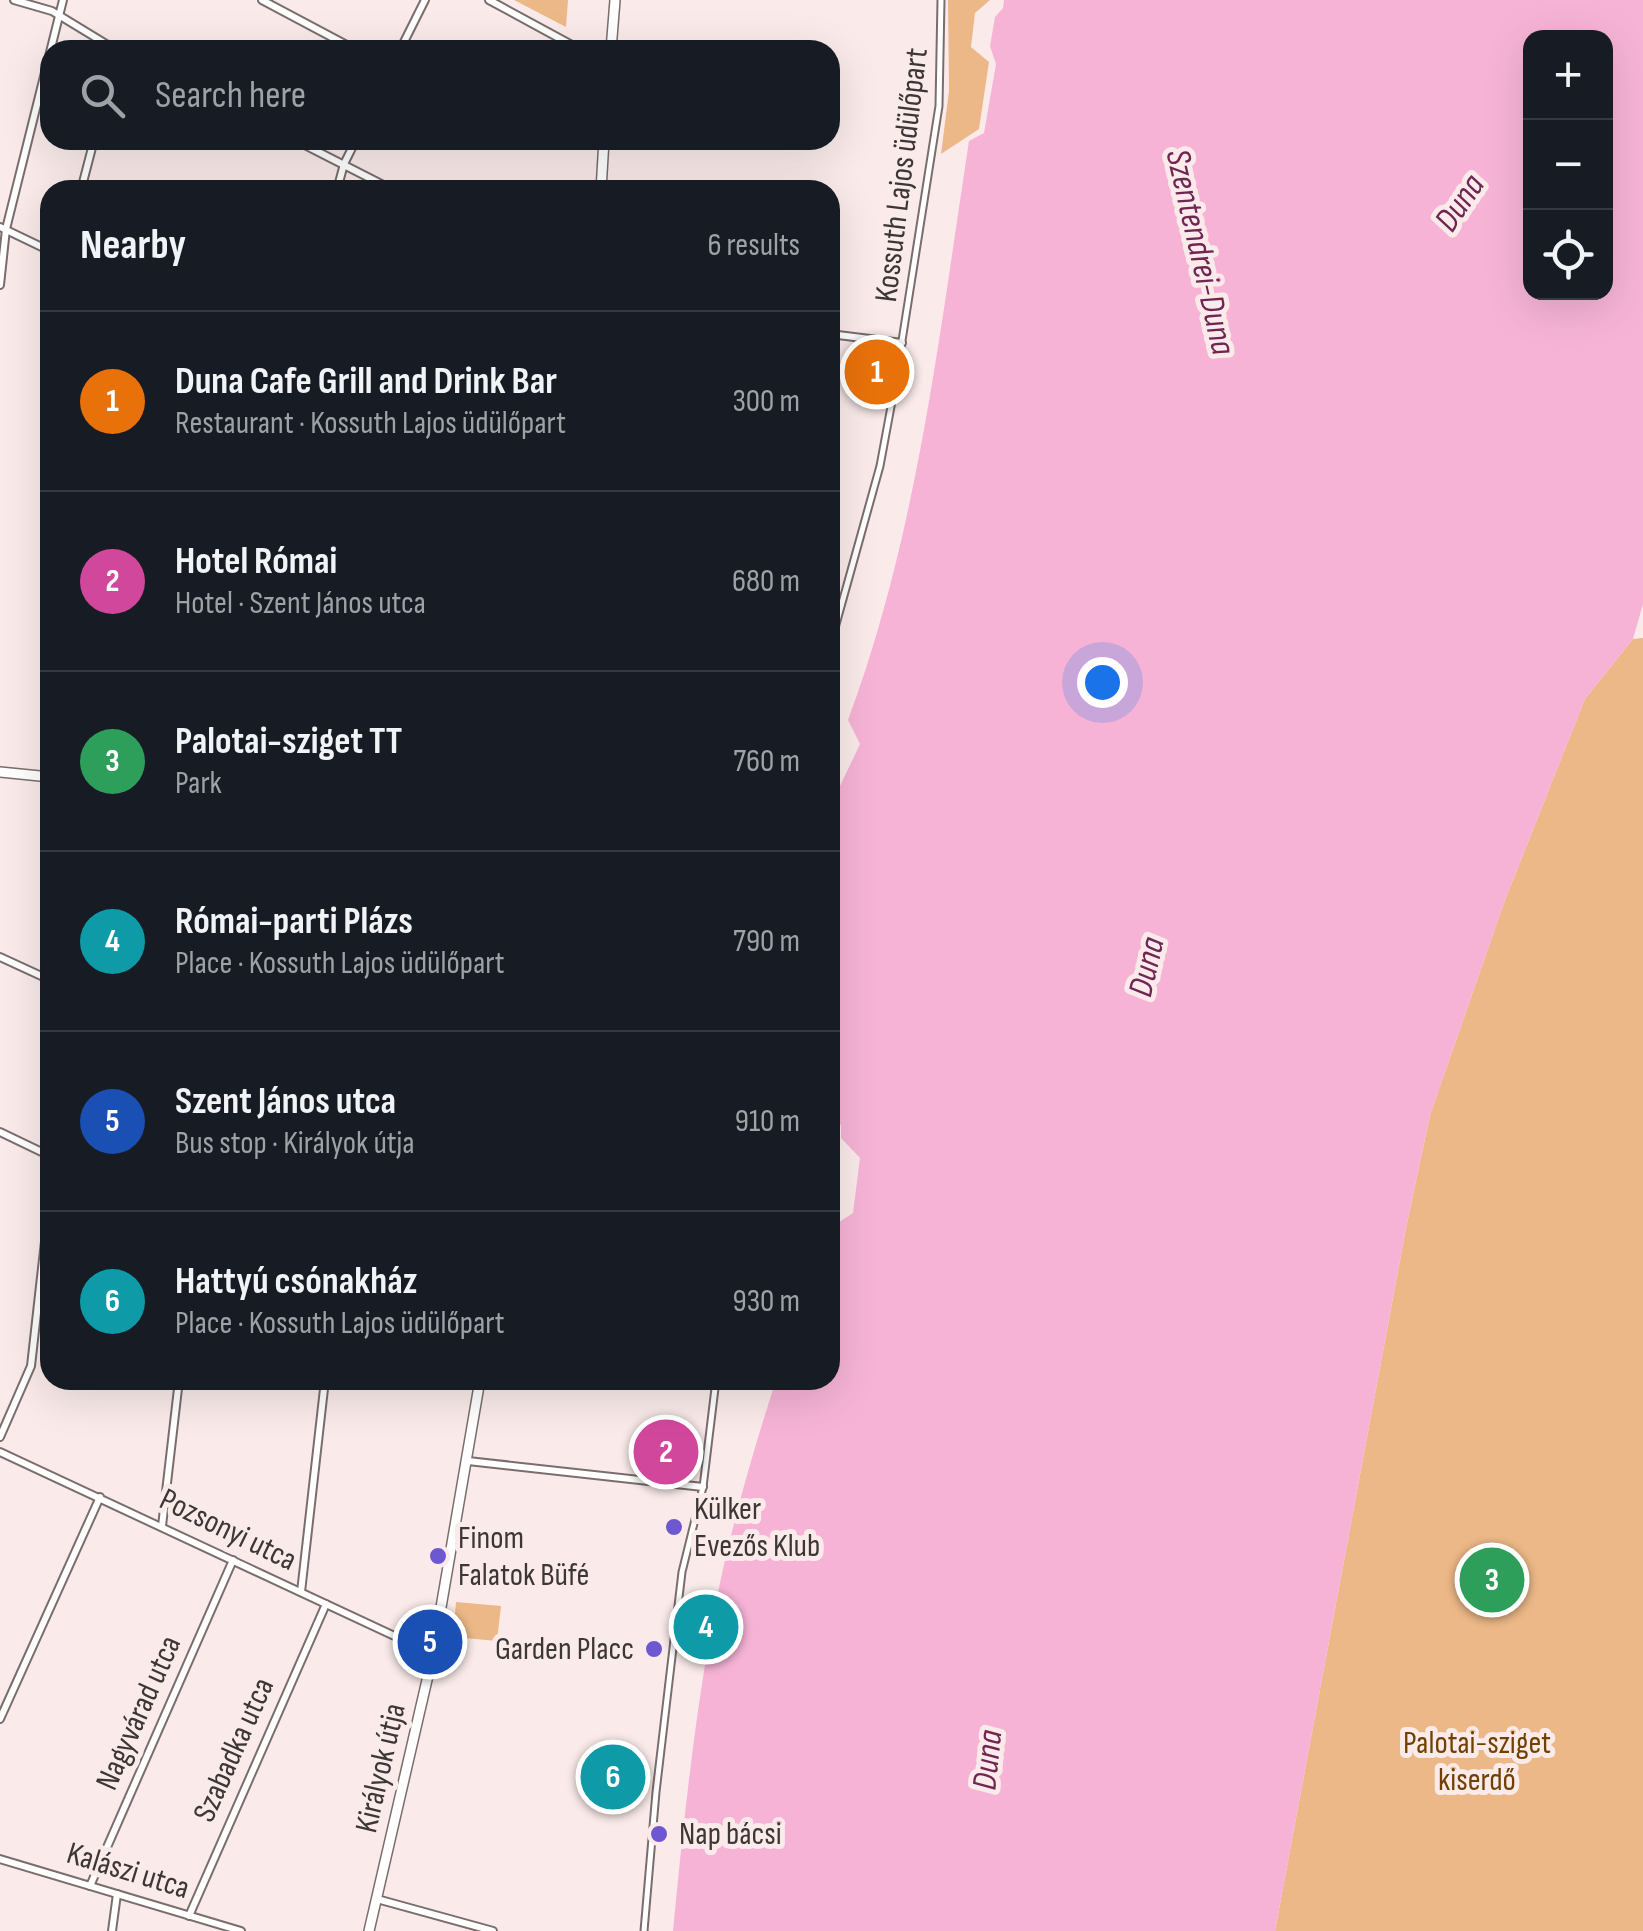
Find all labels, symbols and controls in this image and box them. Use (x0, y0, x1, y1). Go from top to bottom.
map controls (1523, 30, 1613, 300)
button: + (1523, 30, 1613, 120)
search box (40, 40, 840, 150)
street label: Kossuth Lajos üdülőpart (867, 46, 937, 304)
icon: search (75, 68, 130, 123)
text: Search here (155, 73, 306, 118)
button: − (1523, 120, 1613, 210)
water label: Szentendrei-Duna (1155, 145, 1245, 359)
water label: Duna (1425, 166, 1495, 240)
button: locate (1523, 210, 1613, 300)
text: Nearby (80, 220, 186, 271)
text: 6 results (708, 226, 800, 265)
pin: 1 (844, 334, 910, 410)
text: Duna Cafe Grill and Drink Bar (175, 359, 557, 404)
text: 1 (106, 382, 119, 421)
text: 300 m (732, 382, 800, 421)
text: Restaurant · Kossuth Lajos üdülőpart (175, 404, 566, 443)
text: Hotel Római (175, 539, 337, 584)
text: 2 (105, 562, 120, 601)
text: 680 m (732, 562, 800, 601)
text: Hotel · Szent János utca (175, 584, 426, 623)
your location (1077, 657, 1128, 708)
text: Palotai-sziget TT (175, 719, 402, 764)
text: 3 (105, 742, 120, 781)
text: 760 m (733, 742, 800, 781)
text: Park (175, 764, 222, 803)
text: Római-parti Plázs (175, 899, 413, 944)
text: 4 (105, 922, 120, 961)
text: 790 m (733, 922, 800, 961)
water label: Duna (1119, 933, 1175, 1001)
text: Place · Kossuth Lajos üdülőpart (175, 944, 505, 983)
text: Szent János utca (175, 1079, 396, 1124)
text: 5 (105, 1102, 120, 1141)
text: 910 m (735, 1102, 800, 1141)
text: Bus stop · Királyok útja (175, 1124, 415, 1163)
text: Hattyú csónakház (175, 1259, 417, 1304)
text: 6 (105, 1282, 120, 1321)
text: 930 m (733, 1282, 800, 1321)
text: Place · Kossuth Lajos üdülőpart (175, 1304, 505, 1343)
pin: 2 (634, 1414, 698, 1490)
street label: Pozsonyi utca (153, 1480, 303, 1580)
place label: Külker Evezős Klub (694, 1490, 820, 1566)
marker: Külker Evezős Klub (663, 1516, 685, 1538)
place label: Finom Falatok Büfé (458, 1519, 589, 1595)
pin: 3 (1460, 1542, 1524, 1618)
marker: Finom Falatok Büfé (427, 1545, 449, 1567)
pin: 4 (674, 1590, 738, 1664)
pin: 5 (398, 1604, 462, 1680)
street label: Nagyvárad utca (88, 1630, 190, 1796)
place label: Garden Placc (495, 1630, 634, 1669)
marker: Garden Placc (643, 1638, 665, 1660)
street label: Szabadka utca (185, 1672, 283, 1828)
street label: Királyok útja (347, 1700, 415, 1836)
park label: Palotai-sziget kiserdő (1403, 1724, 1551, 1800)
water label: Duna (963, 1728, 1013, 1792)
pin: 6 (580, 1740, 646, 1814)
place label: Nap bácsi (679, 1815, 782, 1854)
marker: Nap bácsi (648, 1823, 670, 1845)
street label: Kalászi utca (62, 1834, 194, 1908)

